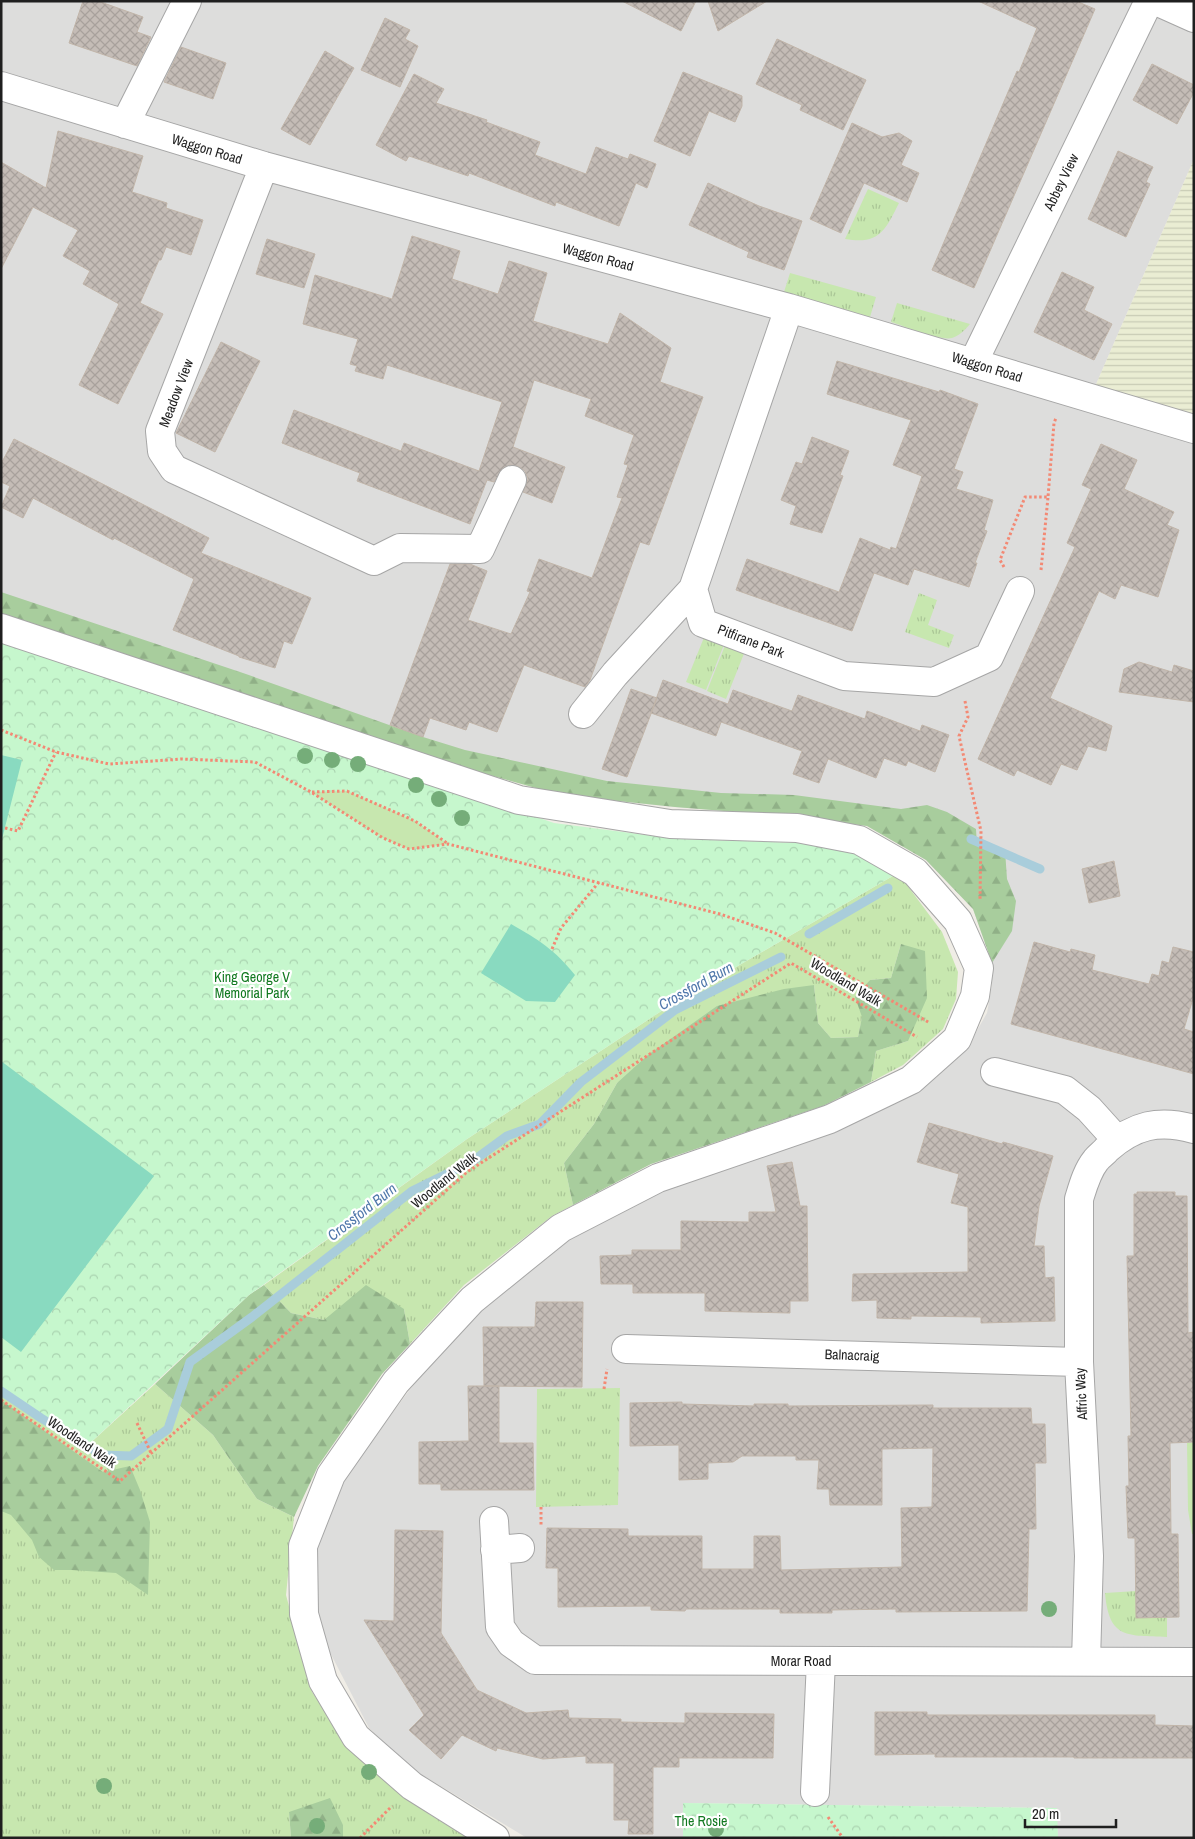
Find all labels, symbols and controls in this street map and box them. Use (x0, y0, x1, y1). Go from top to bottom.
street label: Waggon Road (169, 130, 245, 168)
street label: Abbey View (1039, 150, 1083, 214)
street label: Waggon Road (560, 239, 636, 275)
street label: Waggon Road (949, 348, 1025, 386)
street label: Meadow View (155, 356, 198, 430)
street label: Pitfirane Park (715, 620, 787, 662)
street label: Woodland Walk (807, 954, 885, 1010)
water label: Crossford Burn (654, 956, 737, 1015)
park label: King George V Memorial Park (214, 968, 290, 1002)
street label: Woodland Walk (407, 1148, 481, 1212)
water label: Crossford Burn (323, 1178, 401, 1245)
street label: Balnacraig (824, 1345, 880, 1365)
street label: Affric Way (1071, 1367, 1091, 1422)
street label: Woodland Walk (44, 1412, 120, 1472)
street label: Morar Road (771, 1652, 831, 1670)
scale bar (1025, 1796, 1116, 1828)
text: 20 m (1032, 1803, 1059, 1824)
park label: The Rosie (675, 1812, 727, 1830)

